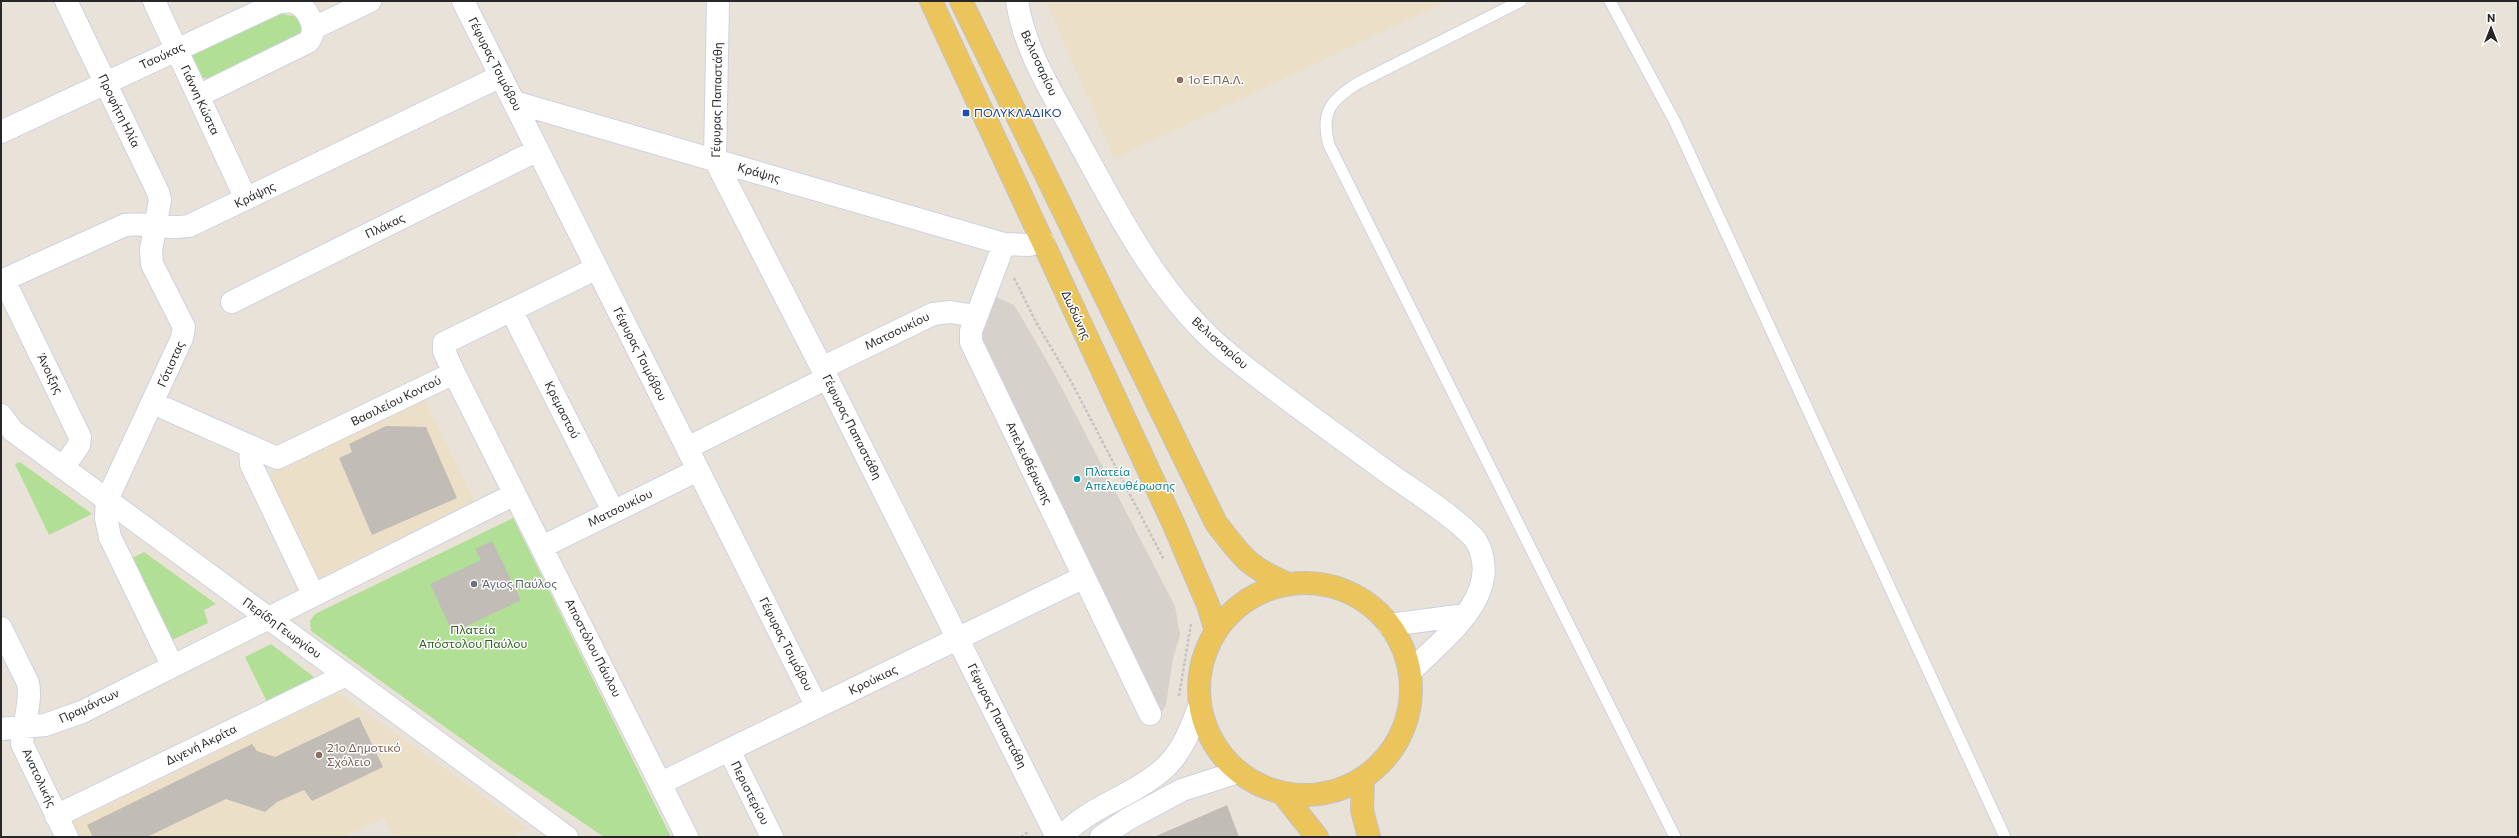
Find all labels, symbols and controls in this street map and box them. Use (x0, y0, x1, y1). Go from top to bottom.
north arrow (2471, 8, 2511, 48)
text: N (2487, 11, 2495, 24)
street label: Γέφυρας Τσιμόβου (466, 14, 526, 113)
street label: Βελισσαρίου (1019, 28, 1061, 98)
street label: Τσούκας (137, 39, 186, 72)
street label: Γέφυρας Παπαστάθη (708, 42, 724, 158)
street label: Γιάννη Κώστα (179, 62, 223, 137)
street label: Προφήτη Ηλία (96, 72, 144, 150)
place label: 1ο Ε.ΠΑ.Λ. (1188, 72, 1244, 86)
marker: 1ο Ε.ΠΑ.Λ. (1175, 75, 1185, 85)
place label: ΠΟΛΥΚΛΑΔΙΚΟ (974, 105, 1062, 119)
marker: ΠΟΛΥΚΛΑΔΙΚΟ (961, 108, 971, 118)
street label: Κράψης (736, 159, 782, 185)
street label: Κράψης (232, 178, 277, 210)
street label: Πλάκας (363, 210, 407, 241)
street label: Δωδώνης (1059, 288, 1094, 341)
street label: Γέφυρας Τσιμόβου (611, 304, 671, 403)
street label: Ματσουκίου (862, 308, 931, 352)
street label: Βελισσαρίου (1190, 313, 1252, 371)
street label: Γότιστας (154, 338, 186, 389)
street label: Άνοιξης (35, 350, 67, 396)
street label: Βασιλείου Κοντού (348, 372, 443, 428)
street label: Γέφυρας Παπαστάθη (820, 372, 885, 481)
street label: Κρεμαστού (542, 379, 583, 441)
street label: Απελευθέρωσης (1004, 419, 1056, 506)
place label: Πλατεία Απελευθέρωσης (1085, 464, 1175, 492)
marker: Πλατεία Απελευθέρωσης (1072, 474, 1082, 484)
street label: Ματσουκίου (585, 485, 654, 529)
place label: Άγιος Παύλος (481, 576, 557, 590)
marker: Άγιος Παύλος (469, 579, 479, 589)
street label: Περίδη Γεωργίου (241, 594, 325, 660)
street label: Γέφυρας Τσιμόβου (757, 594, 817, 693)
street label: Αποστόλου Πάυλου (563, 596, 625, 699)
park label: Πλατεία Απόστολου Παύλου (419, 622, 527, 650)
street label: Κρούκιας (846, 661, 899, 697)
street label: Γέφυρας Παπαστάθη (965, 661, 1030, 770)
street label: Πραμάντων (56, 685, 121, 725)
street label: Διγενή Ακρίτα (163, 721, 238, 767)
place label: 21ο Δημοτικό Σχόλειο (327, 740, 401, 768)
street label: Ανατολικής (20, 746, 60, 809)
marker: 21ο Δημοτικό Σχόλειο (314, 750, 324, 760)
street label: Περιστερίου (729, 758, 773, 827)

